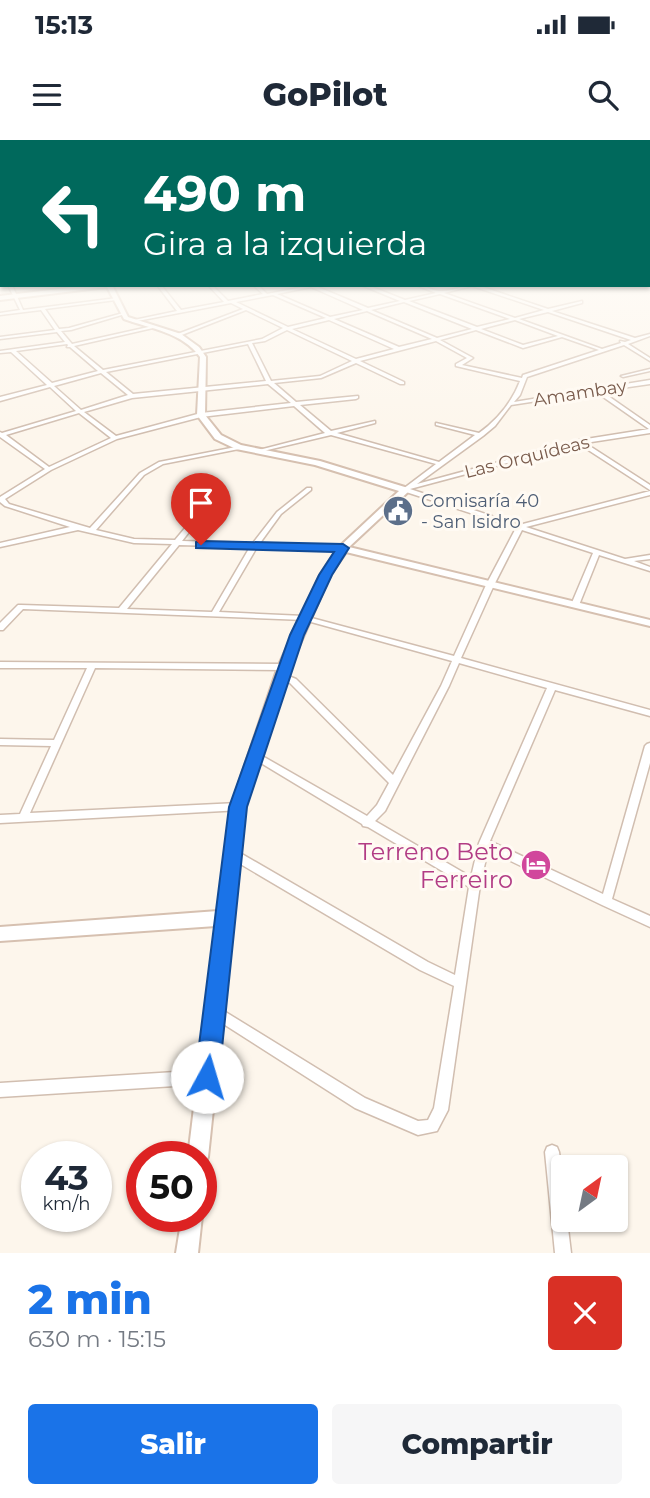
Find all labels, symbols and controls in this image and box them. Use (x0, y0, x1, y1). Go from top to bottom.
text: 15:13 (35, 9, 93, 41)
text: GoPilot (262, 75, 388, 114)
icon: menu (28, 76, 66, 114)
icon: search (584, 76, 622, 114)
text: 490 m (143, 164, 306, 223)
icon: left (28, 168, 119, 259)
text: Gira a la izquierda (143, 224, 427, 263)
street label: Amambay (532, 375, 628, 411)
street label: Las Orquídeas (462, 431, 592, 483)
pin (171, 473, 231, 545)
icon: arrive (182, 484, 220, 522)
place label: Comisaría 40 - San Isidro (421, 490, 539, 533)
public building icon: Comisaría 40 - San Isidro (381, 494, 415, 528)
place label: Terreno Beto Ferreiro (358, 837, 513, 894)
hotel icon: Terreno Beto Ferreiro (519, 848, 553, 882)
position arrow (170, 1040, 244, 1114)
speed limit sign: 50 (126, 1141, 217, 1232)
north arrow (551, 1155, 628, 1232)
map controls (551, 1155, 628, 1232)
text: 43 (44, 1156, 89, 1199)
text: km/h (42, 1193, 91, 1215)
text: 2 min (28, 1273, 152, 1325)
button: close (548, 1276, 622, 1350)
text: 630 m · 15:15 (28, 1325, 166, 1353)
button: Salir (28, 1404, 318, 1484)
button: Compartir (332, 1404, 622, 1484)

